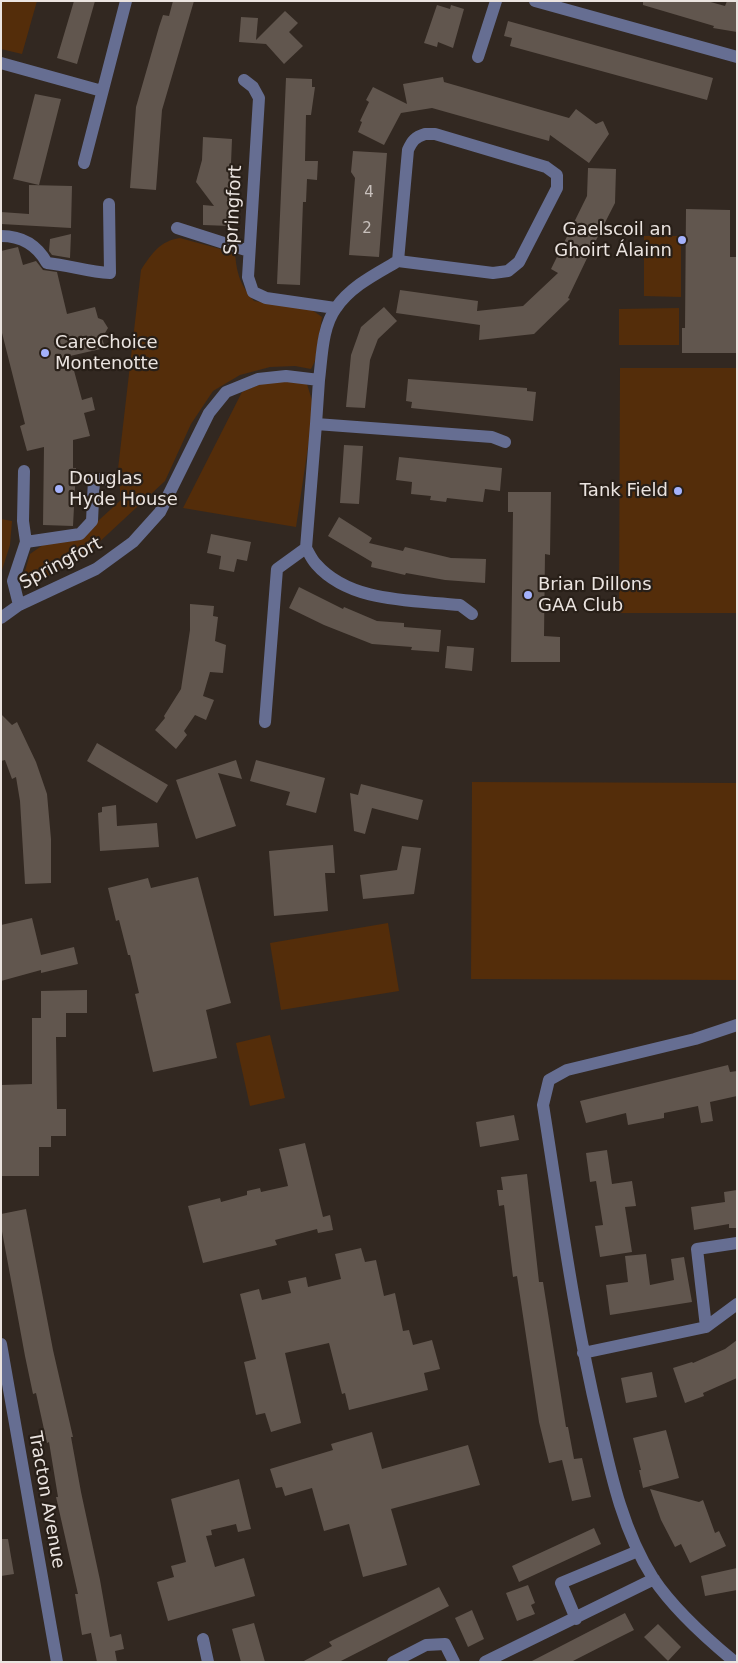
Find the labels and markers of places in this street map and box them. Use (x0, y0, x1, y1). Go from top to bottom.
place label: Gaelscoil an Ghoirt Álainn (554, 219, 672, 262)
marker: Gaelscoil an Ghoirt Álainn (676, 234, 688, 246)
place label: CareChoice Montenotte (55, 332, 159, 374)
marker: CareChoice Montenotte (39, 347, 51, 359)
place label: Douglas Hyde House (69, 468, 178, 510)
place label: Tank Field (580, 480, 668, 502)
marker: Douglas Hyde House (53, 483, 65, 495)
marker: Tank Field (672, 485, 684, 497)
place label: Brian Dillons GAA Club (538, 574, 652, 616)
marker: Brian Dillons GAA Club (522, 589, 534, 601)

